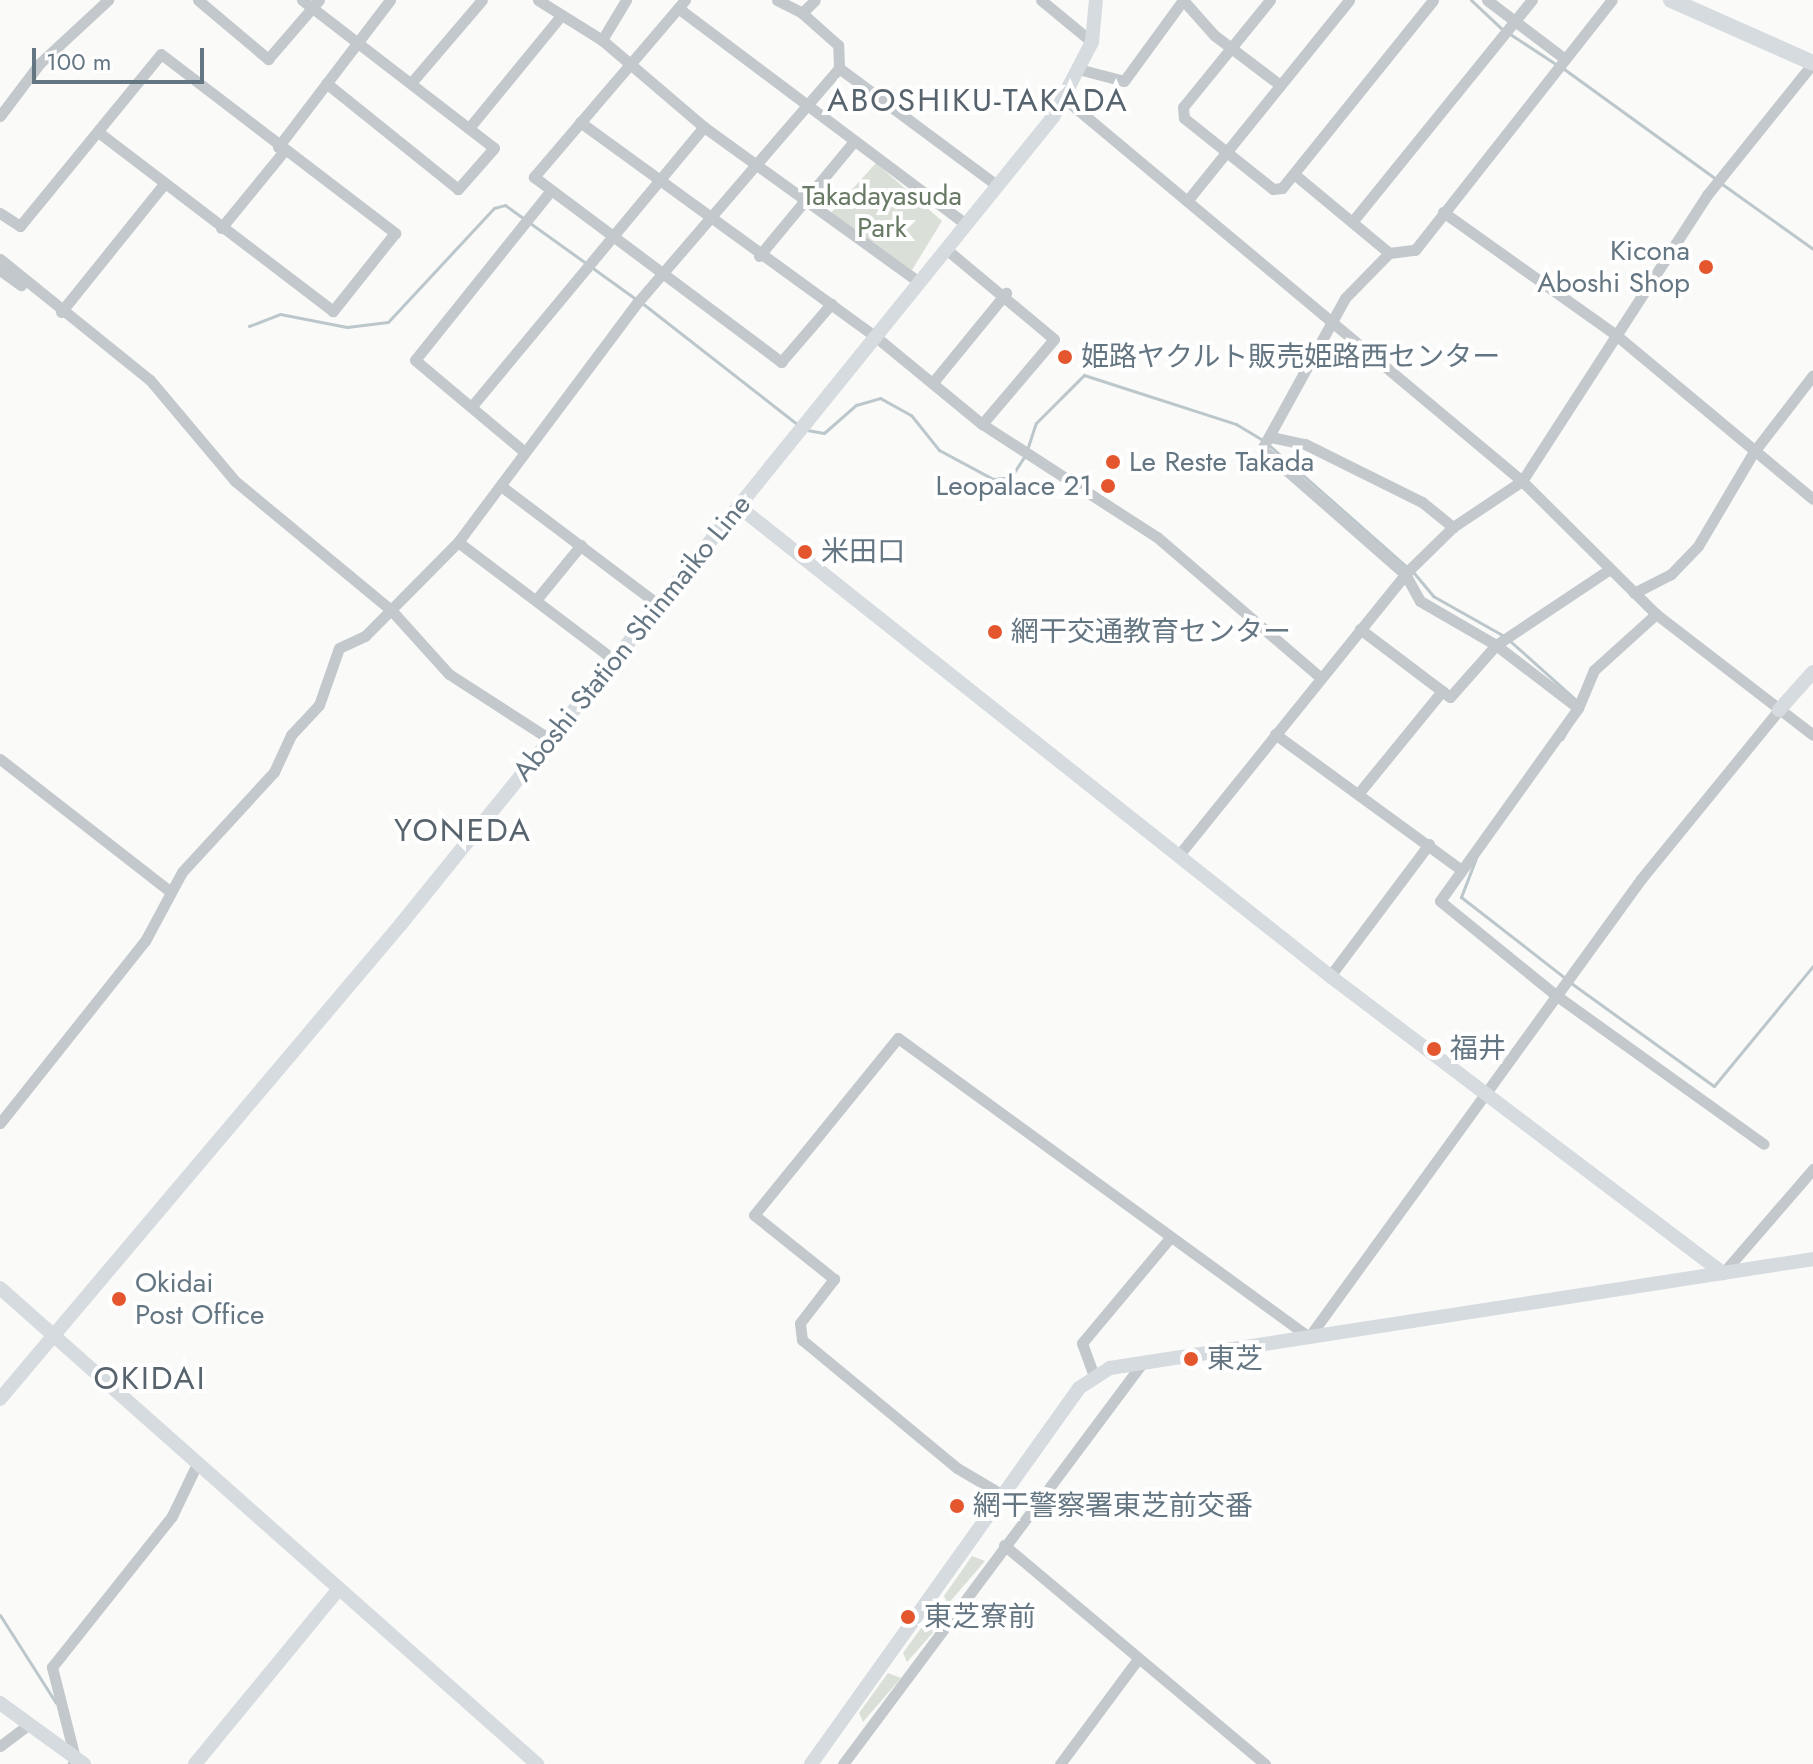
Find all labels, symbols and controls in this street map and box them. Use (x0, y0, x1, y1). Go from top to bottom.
scale bar (36, 32, 208, 82)
text: 100 m (46, 44, 112, 79)
district label: ABOSHIKU-TAKADA (827, 81, 1129, 119)
park label: Takadayasuda Park (802, 179, 962, 245)
place label: Kicona Aboshi Shop (1537, 234, 1690, 300)
marker: Kicona Aboshi Shop (1697, 258, 1715, 276)
place label: 姫路ヤクルト販売姫路西センター (1081, 340, 1501, 374)
marker: 姫路ヤクルト販売姫路西センター (1056, 348, 1074, 366)
place label: Le Reste Takada (1129, 445, 1314, 479)
marker: Le Reste Takada (1104, 453, 1122, 471)
place label: Leopalace 21 (936, 469, 1092, 503)
marker: Leopalace 21 (1099, 477, 1117, 495)
street label: Aboshi Station Shinmaiko Line (506, 488, 758, 788)
place label: 米田口 (821, 535, 905, 569)
marker: 米田口 (796, 543, 814, 561)
place label: 網干交通教育センター (1011, 615, 1291, 649)
marker: 網干交通教育センター (986, 623, 1004, 641)
district label: YONEDA (394, 811, 532, 849)
place label: 福井 (1450, 1032, 1506, 1066)
marker: 福井 (1425, 1040, 1443, 1058)
place label: Okidai Post Office (135, 1266, 264, 1332)
marker: Okidai Post Office (110, 1290, 128, 1308)
place label: 東芝 (1207, 1342, 1263, 1376)
marker: 東芝 (1182, 1350, 1200, 1368)
district label: OKIDAI (94, 1359, 206, 1397)
place label: 網干警察署東芝前交番 (973, 1489, 1253, 1523)
marker: 網干警察署東芝前交番 (948, 1497, 966, 1515)
place label: 東芝寮前 (924, 1600, 1036, 1634)
marker: 東芝寮前 (899, 1608, 917, 1626)

